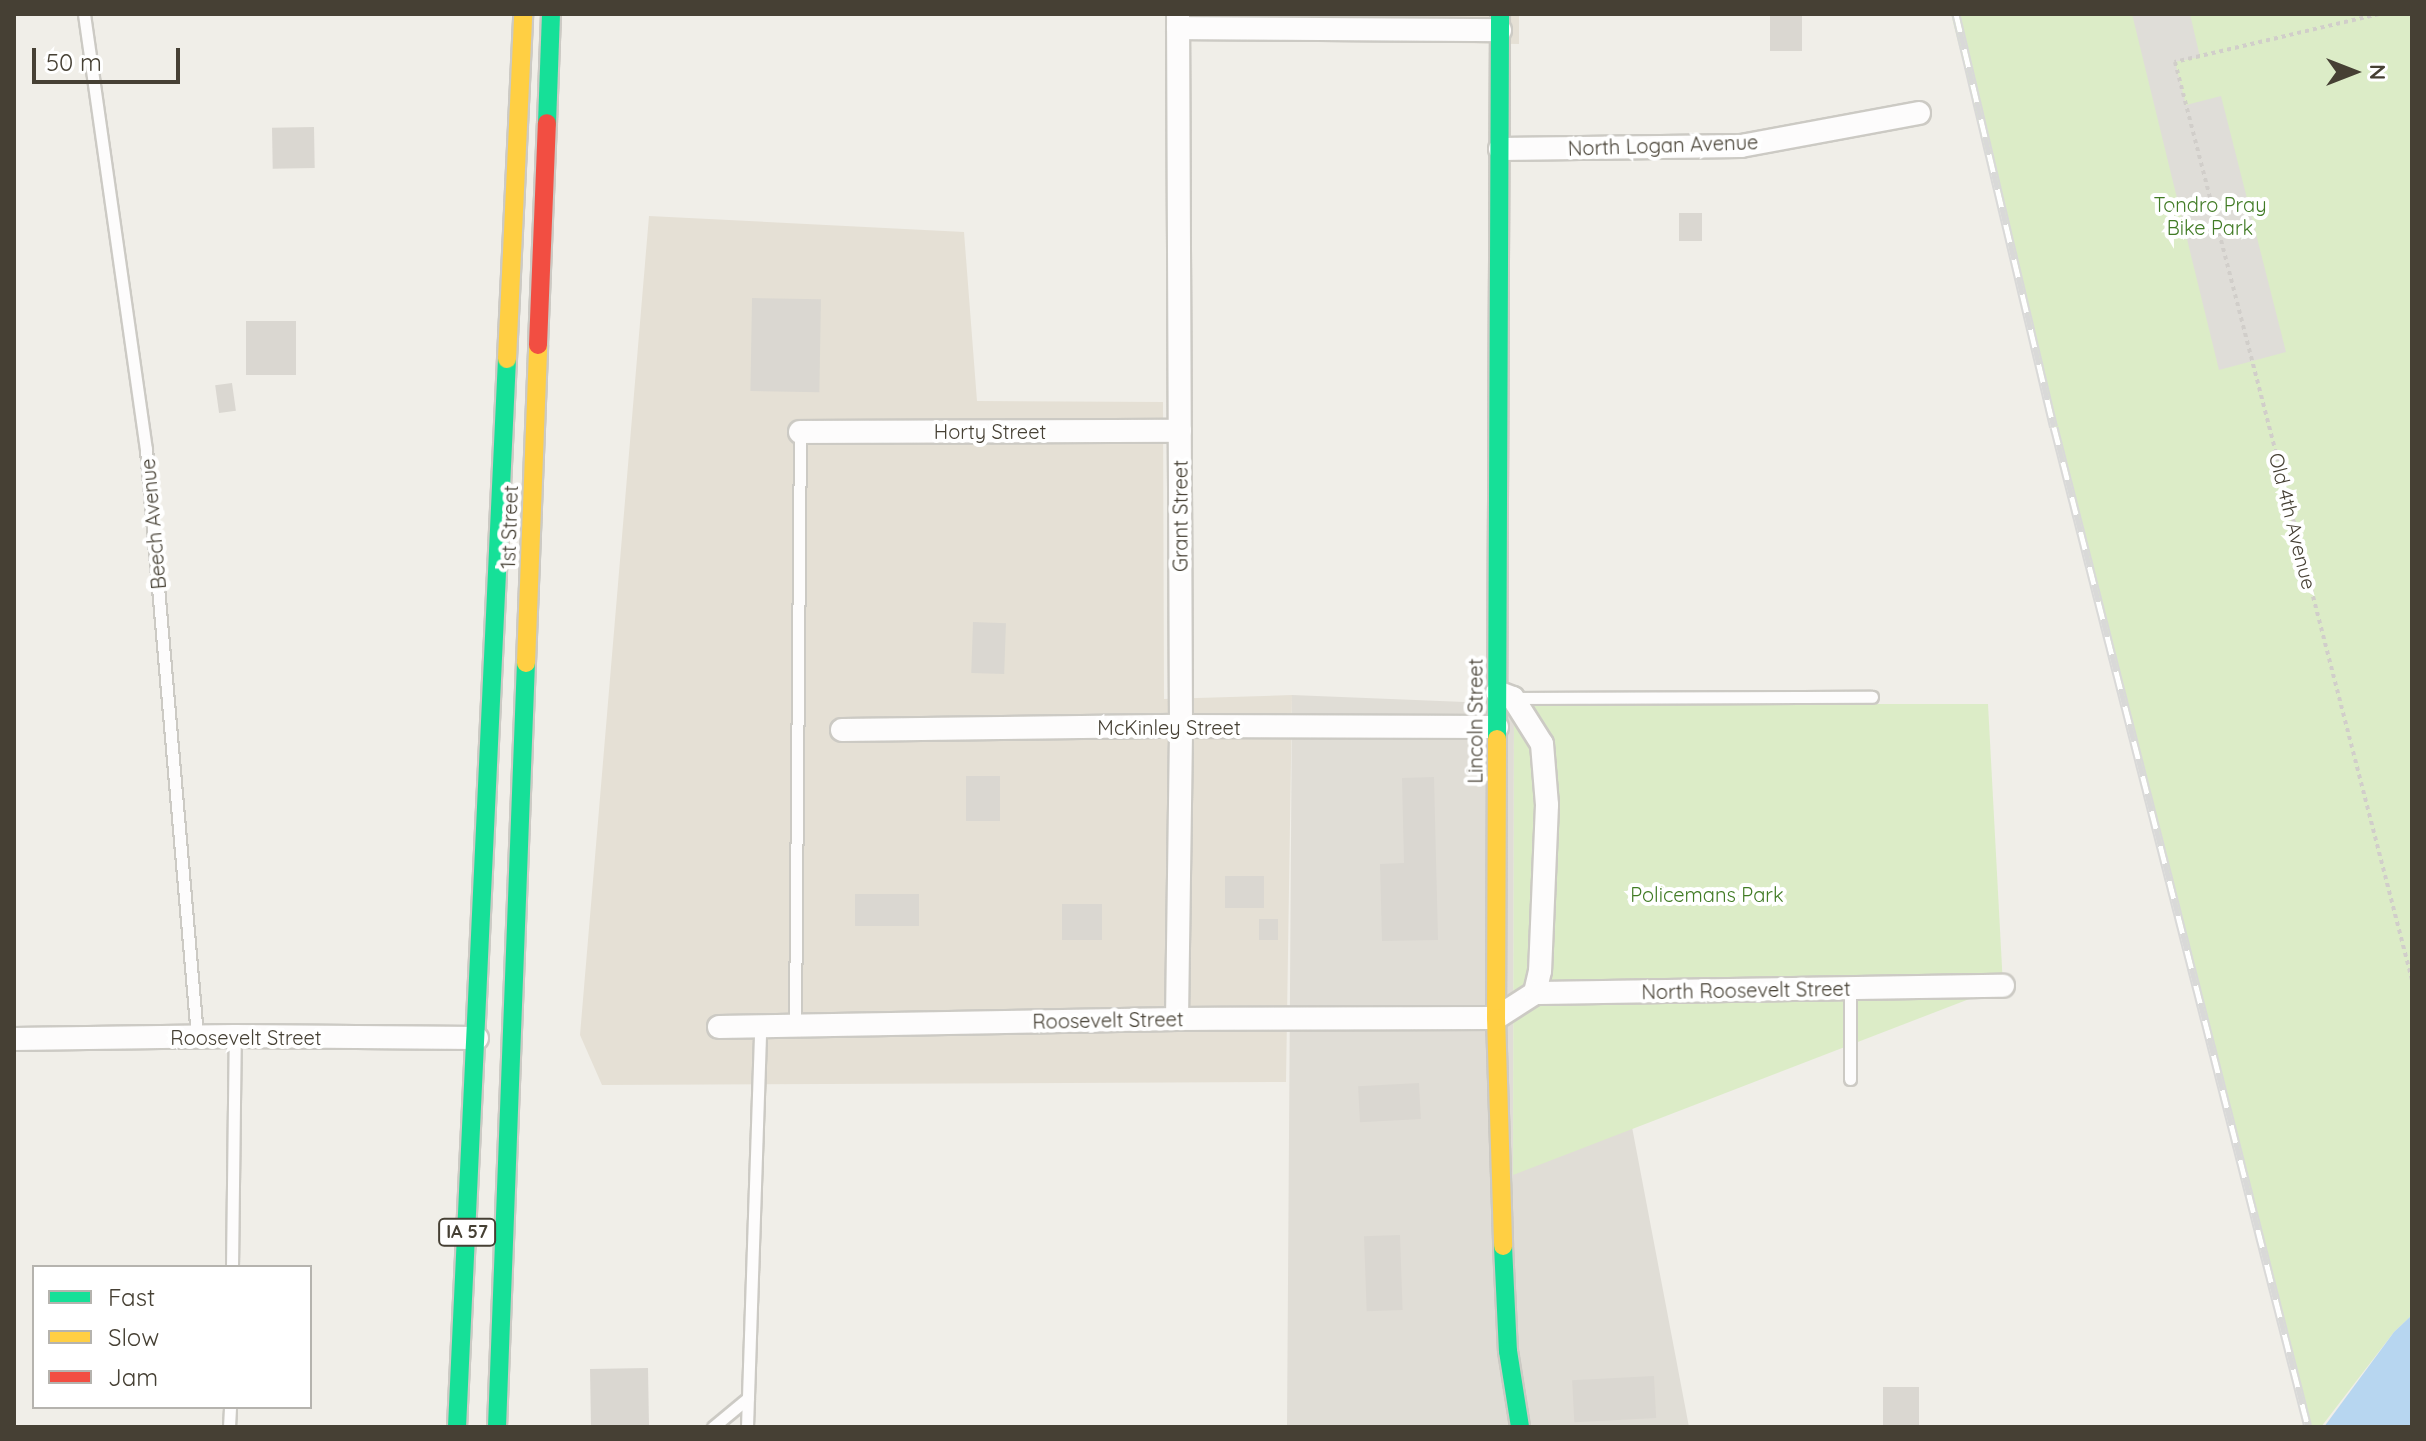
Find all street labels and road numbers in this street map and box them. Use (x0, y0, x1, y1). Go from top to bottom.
street label: North Logan Avenue (1567, 130, 1759, 160)
street label: Horty Street (934, 419, 1046, 443)
street label: Old 4th Avenue (2264, 450, 2322, 592)
street label: Beech Avenue (135, 458, 171, 590)
street label: Grant Street (1168, 460, 1192, 572)
street label: 1st Street (496, 485, 522, 569)
street label: Lincoln Street (1463, 658, 1487, 784)
street label: McKinley Street (1097, 715, 1241, 739)
street label: North Roosevelt Street (1641, 976, 1851, 1004)
street label: Roosevelt Street (1032, 1007, 1184, 1033)
street label: Roosevelt Street (170, 1025, 322, 1049)
road number: IA 57 (437, 1218, 497, 1246)

